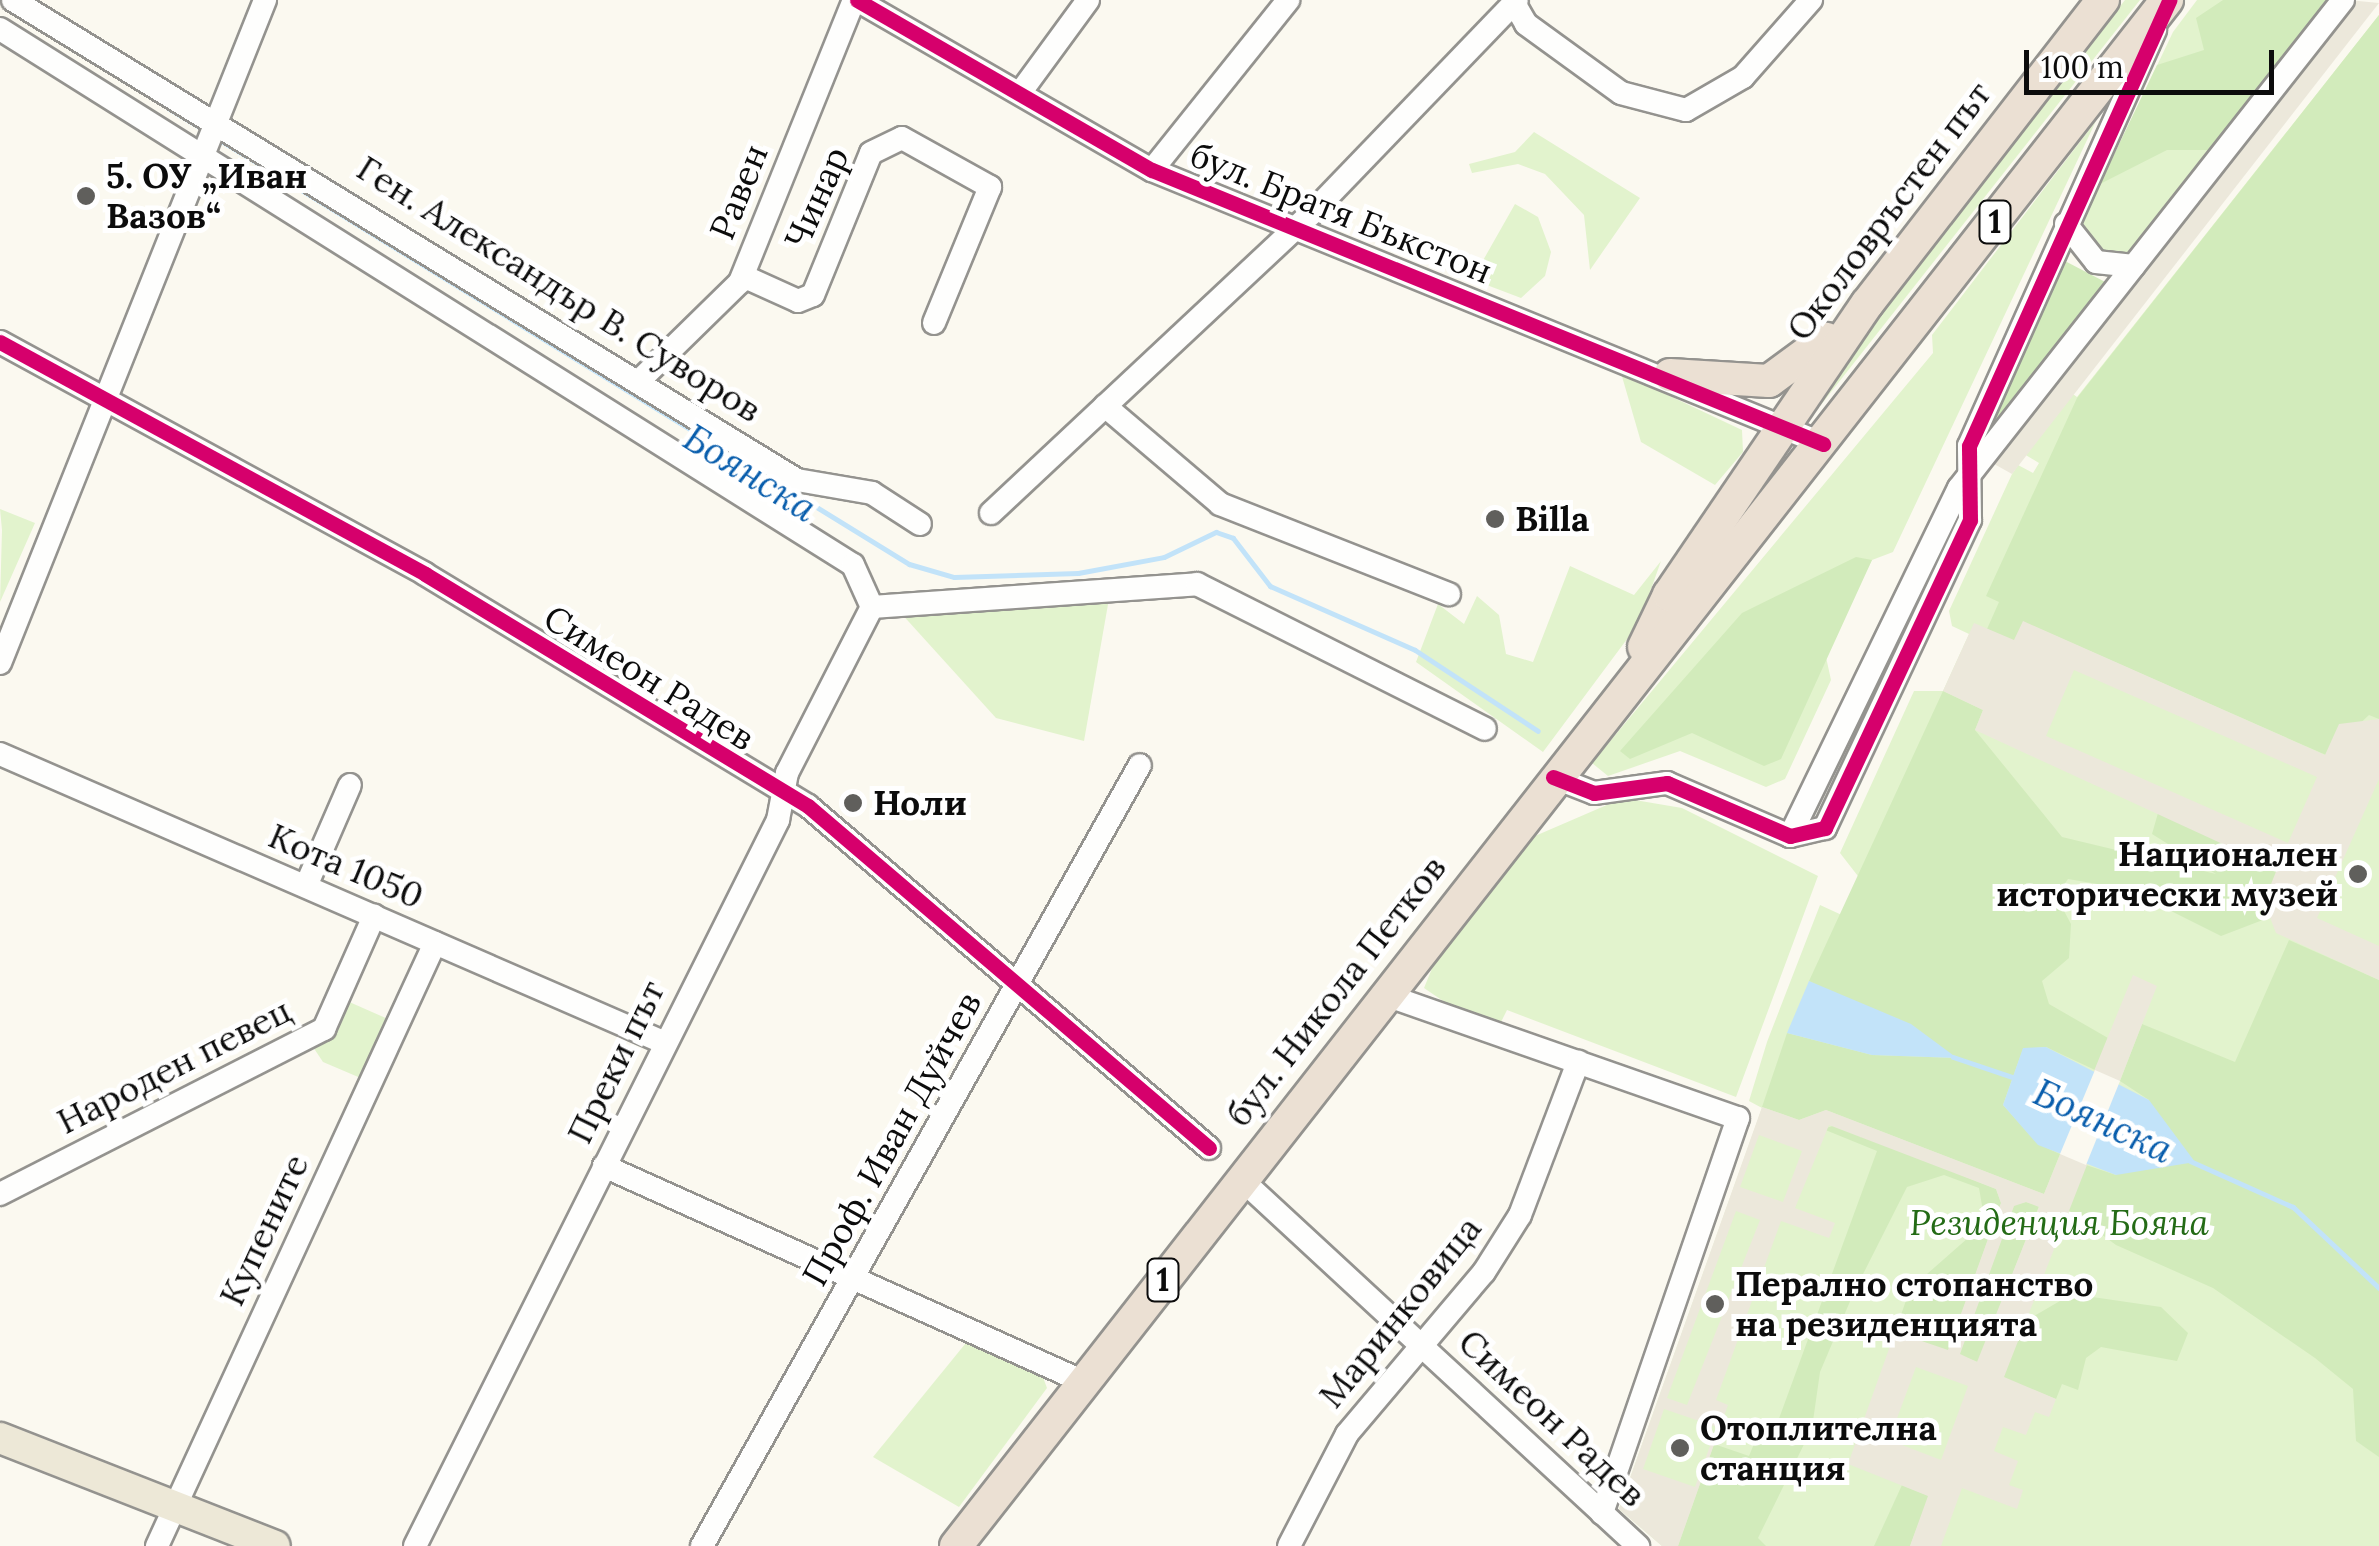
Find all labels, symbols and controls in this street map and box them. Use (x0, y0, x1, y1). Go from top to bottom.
scale bar (2029, 30, 2279, 92)
text: 100 m (2041, 48, 2124, 86)
street label: Околовръстен път (1778, 73, 2000, 349)
street label: бул. Братя Бъкстон (1184, 133, 1498, 293)
street label: Равен (701, 139, 777, 245)
street label: Чинар (776, 141, 858, 255)
street label: Ген. Александър В. Суворов (349, 147, 769, 431)
place label: 5. ОУ „Иван Вазов“ (106, 155, 307, 237)
marker: 5. ОУ „Иван Вазов“ (75, 185, 97, 207)
road number: 1 (1978, 195, 2012, 249)
water label: Боянска (675, 414, 825, 532)
place label: Billa (1515, 498, 1589, 540)
marker: Billa (1484, 508, 1506, 530)
street label: Симеон Радев (536, 597, 762, 759)
place label: Ноли (873, 782, 967, 824)
marker: Ноли (842, 792, 864, 814)
street label: Кота 1050 (262, 815, 430, 917)
place label: Национален исторически музей (1996, 833, 2338, 915)
street label: бул. Никола Петков (1218, 848, 1454, 1134)
marker: Национален исторически музей (2347, 863, 2369, 885)
street label: Преки път (559, 974, 673, 1150)
street label: Проф. Иван Дуйчев (794, 985, 990, 1293)
street label: Народен певец (50, 989, 298, 1143)
water label: Боянска (2026, 1069, 2180, 1173)
street label: Купените (211, 1148, 317, 1312)
park label: Резиденция Бояна (1909, 1202, 2209, 1244)
street label: Маринковица (1310, 1208, 1490, 1416)
road number: 1 (1146, 1253, 1180, 1307)
place label: Перално стопанство на резиденцията (1735, 1263, 2093, 1345)
marker: Перално стопанство на резиденцията (1704, 1293, 1726, 1315)
street label: Симеон Радев (1450, 1321, 1654, 1515)
place label: Отоплителна станция (1700, 1407, 1937, 1489)
marker: Отоплителна станция (1669, 1437, 1691, 1459)

